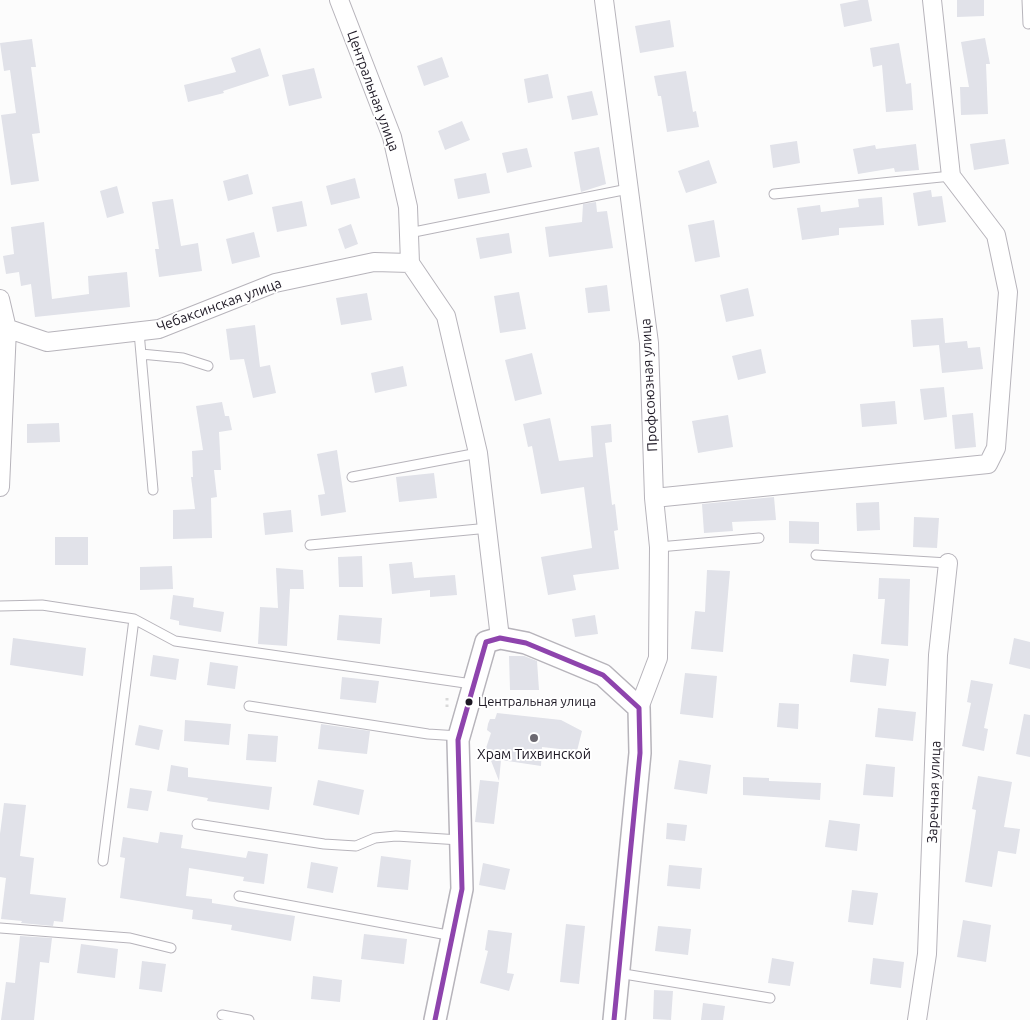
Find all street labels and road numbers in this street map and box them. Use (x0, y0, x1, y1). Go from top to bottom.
street label: Центральная улица (343, 28, 403, 154)
street label: Чебаксинская улица (154, 275, 284, 335)
street label: Профсоюзная улица (637, 318, 661, 452)
street label: Заречная улица (924, 740, 944, 844)

